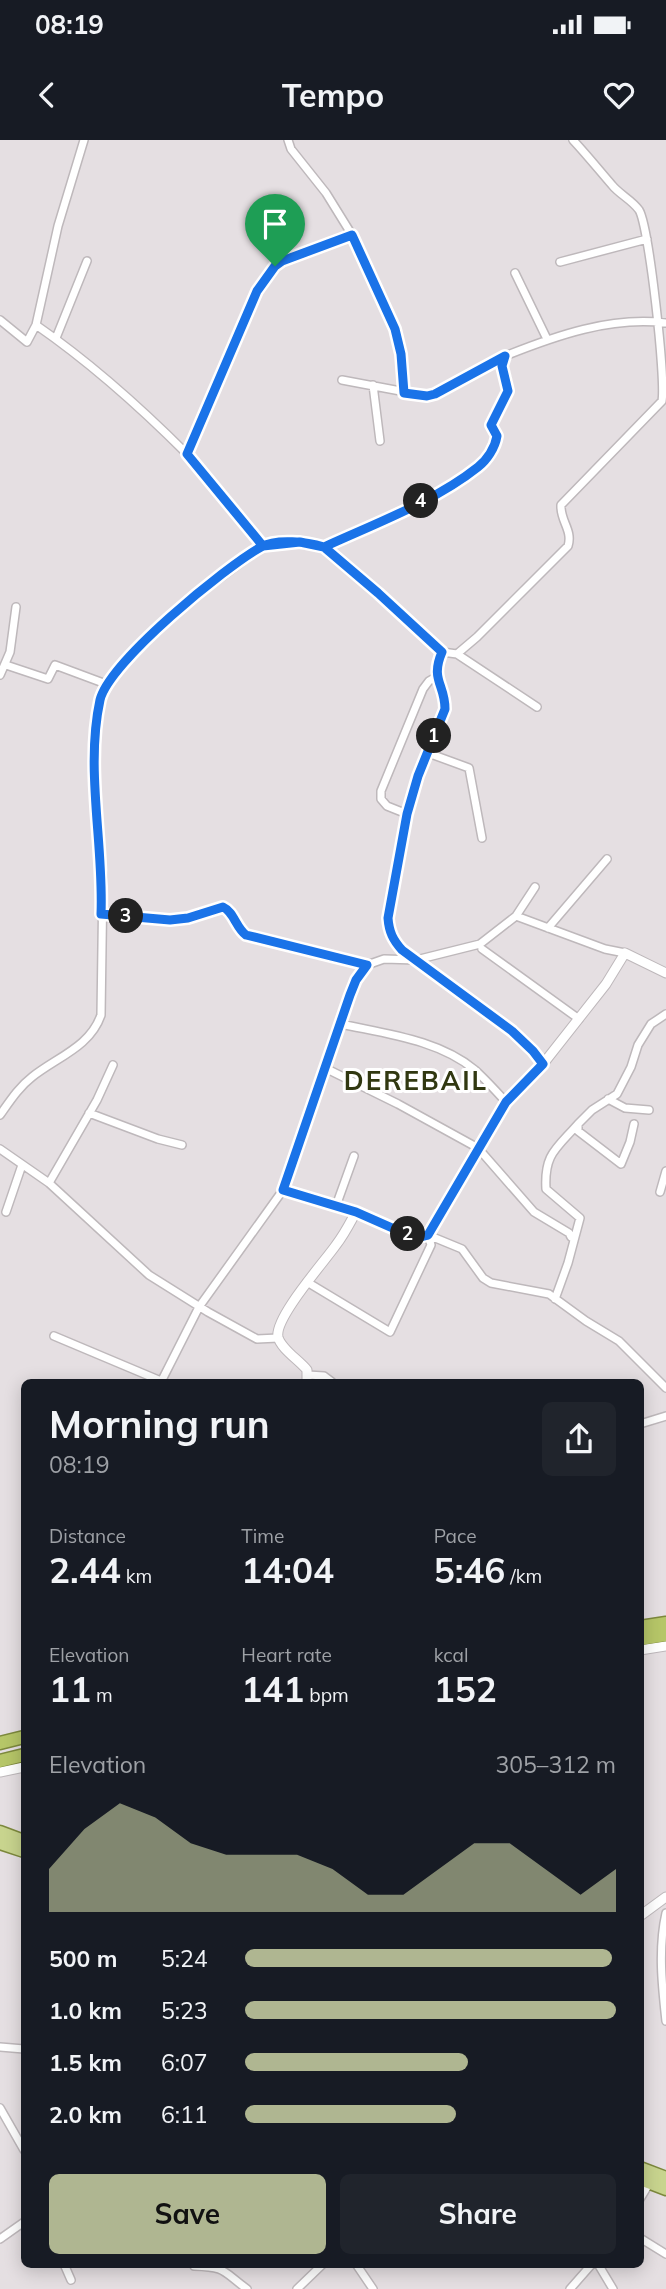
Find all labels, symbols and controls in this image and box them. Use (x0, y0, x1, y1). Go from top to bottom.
text: 08:19 (35, 8, 104, 41)
text: Tempo (282, 75, 384, 115)
icon: back (28, 76, 66, 114)
icon: heart (600, 76, 638, 114)
pin (245, 194, 305, 266)
icon: arrive (256, 205, 294, 243)
pin: 4 (404, 484, 438, 518)
text: 4 (415, 488, 426, 512)
pin: 1 (416, 718, 452, 754)
text: 1 (428, 723, 439, 747)
pin: 3 (108, 898, 144, 934)
text: 3 (120, 903, 131, 927)
district label: DEREBAIL (344, 1064, 488, 1097)
pin: 2 (390, 1216, 426, 1252)
text: 2 (402, 1221, 413, 1245)
text: Morning run (49, 1400, 270, 1448)
button: share (542, 1402, 616, 1476)
text: 08:19 (49, 1450, 109, 1479)
text: Distance (49, 1524, 126, 1548)
text: Time (241, 1524, 284, 1548)
text: Pace (434, 1524, 477, 1548)
text: 2.44 (49, 1548, 121, 1592)
text: 14:04 (241, 1548, 334, 1592)
text: 5:46 (434, 1548, 505, 1592)
text: km (121, 1564, 152, 1588)
text: /km (505, 1564, 542, 1588)
text: Elevation (49, 1643, 129, 1667)
text: Heart rate (241, 1643, 332, 1667)
text: kcal (434, 1643, 468, 1667)
text: 11 (49, 1667, 91, 1711)
text: 141 (241, 1667, 304, 1711)
text: 152 (434, 1667, 497, 1711)
text: m (91, 1683, 113, 1707)
text: bpm (304, 1683, 349, 1707)
text: Elevation (49, 1750, 146, 1779)
text: 305–312 m (495, 1750, 616, 1779)
text: 500 m (49, 1944, 117, 1973)
text: 5:24 (161, 1944, 208, 1973)
text: 1.0 km (49, 1996, 122, 2025)
text: 5:23 (161, 1996, 208, 2025)
text: 1.5 km (49, 2048, 122, 2077)
text: 6:07 (161, 2048, 208, 2077)
text: 2.0 km (49, 2100, 122, 2129)
text: 6:11 (161, 2100, 208, 2129)
button: Save (49, 2174, 326, 2254)
button: Share (340, 2174, 616, 2254)

